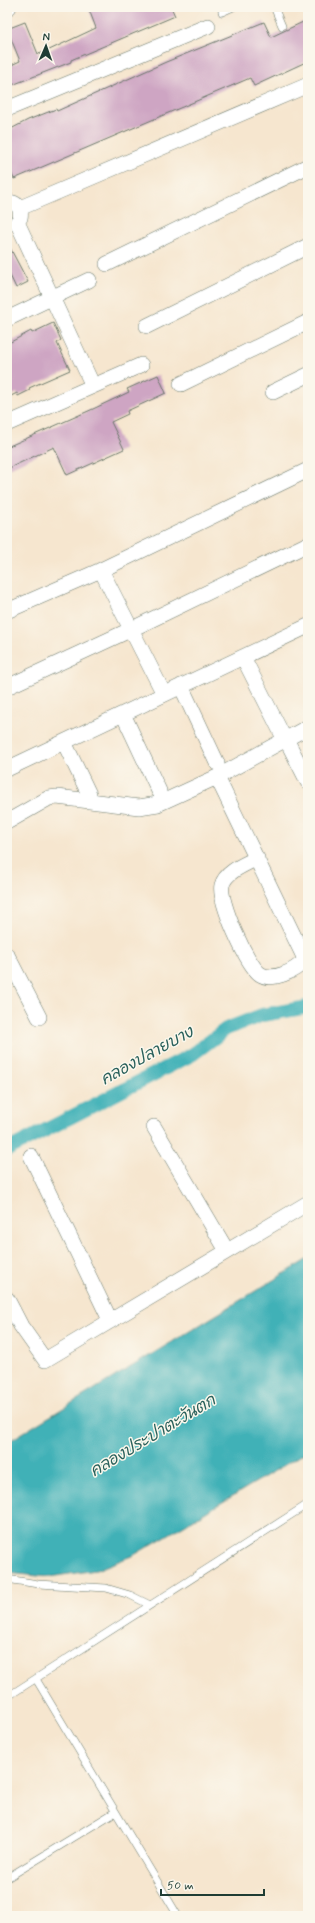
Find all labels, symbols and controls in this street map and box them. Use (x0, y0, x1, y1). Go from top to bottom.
north arrow (26, 26, 66, 66)
text: N (42, 30, 50, 44)
water label: คลองปลายบาง (97, 1021, 199, 1090)
water label: คลองประปาตะวันตก (86, 1390, 220, 1482)
scale bar (161, 1871, 264, 1897)
text: 50 m (167, 1878, 194, 1894)

